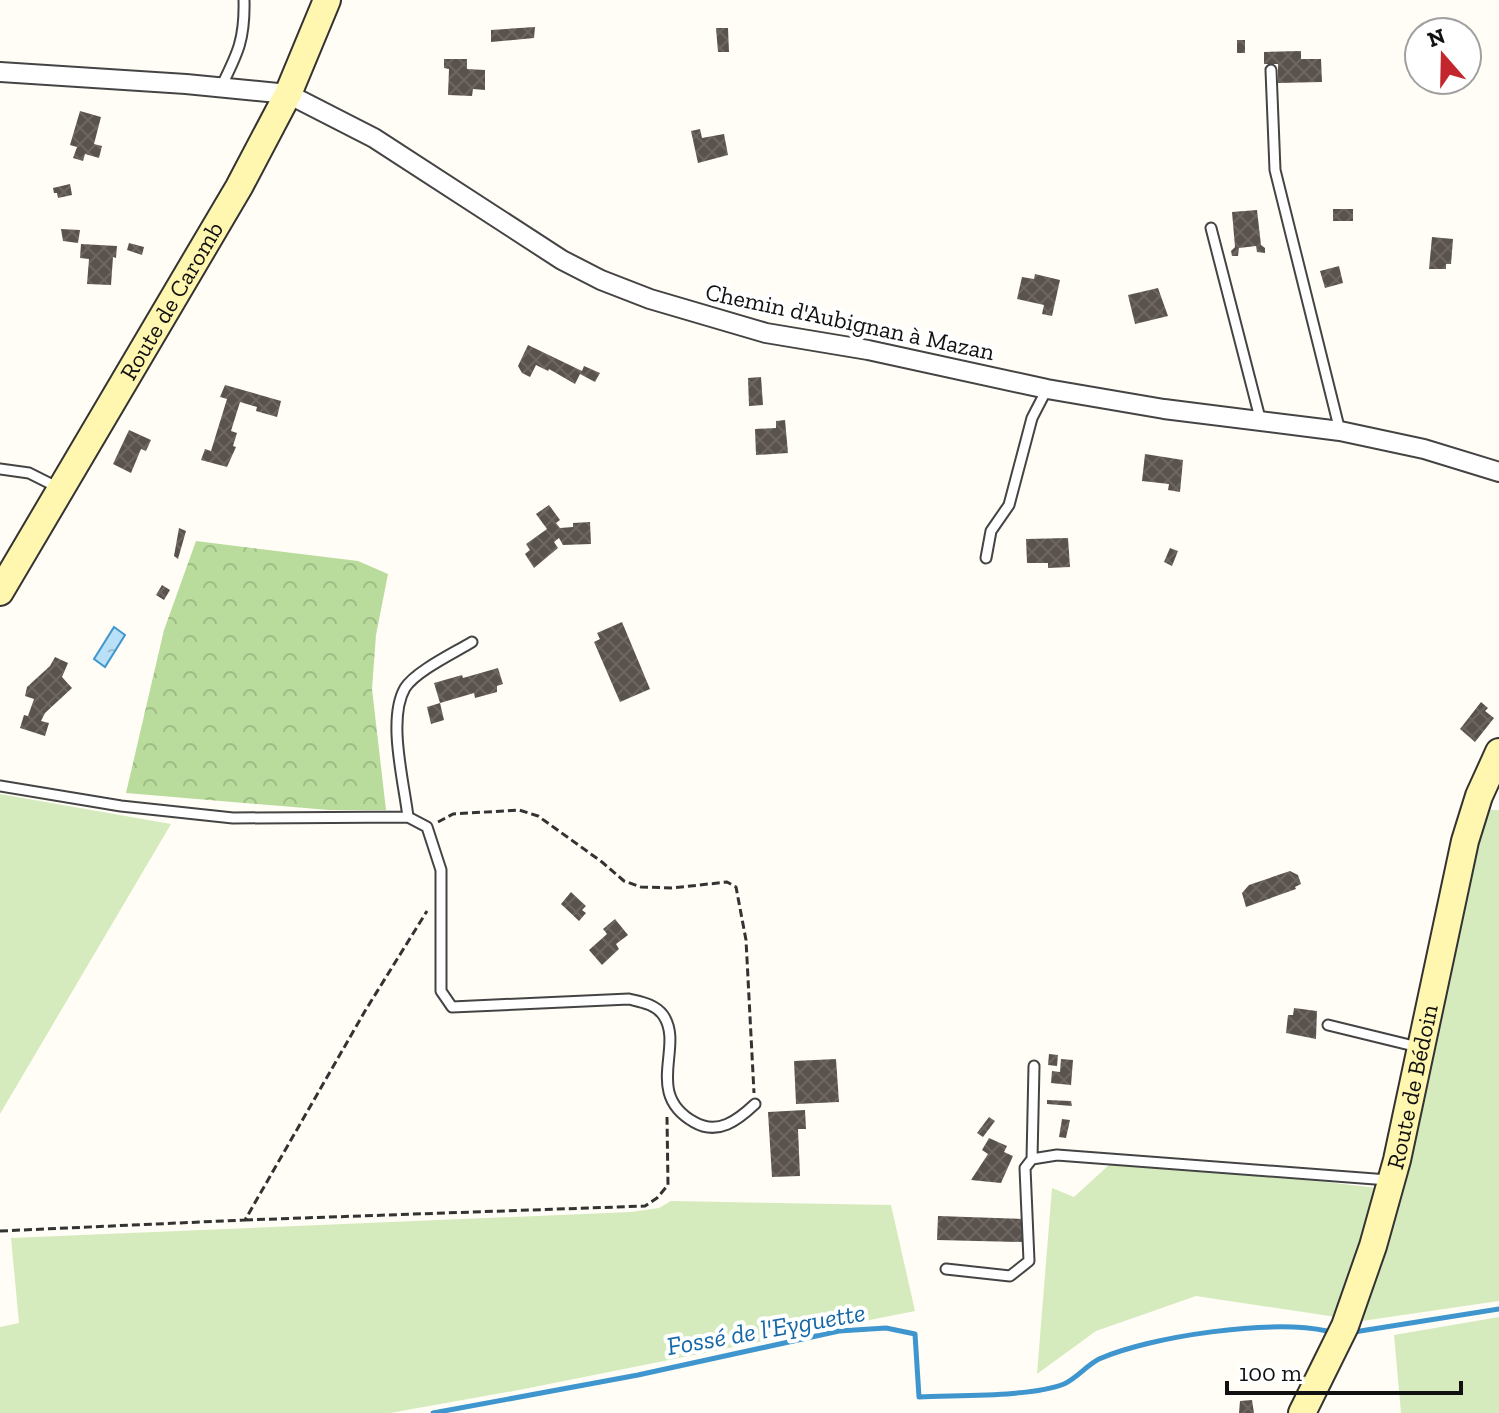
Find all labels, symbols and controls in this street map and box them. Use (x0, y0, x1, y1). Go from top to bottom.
north arrow (1403, 16, 1483, 96)
text: N (1424, 22, 1449, 53)
street label: Route de Caromb (113, 216, 229, 385)
street label: Chemin d'Aubignan à Mazan (703, 277, 998, 366)
street label: Route de Bédoin (1380, 1001, 1444, 1172)
water label: Fossé de l'Eyguette (664, 1296, 868, 1362)
scale bar (1227, 1345, 1461, 1395)
text: 100 m (1239, 1358, 1302, 1387)

